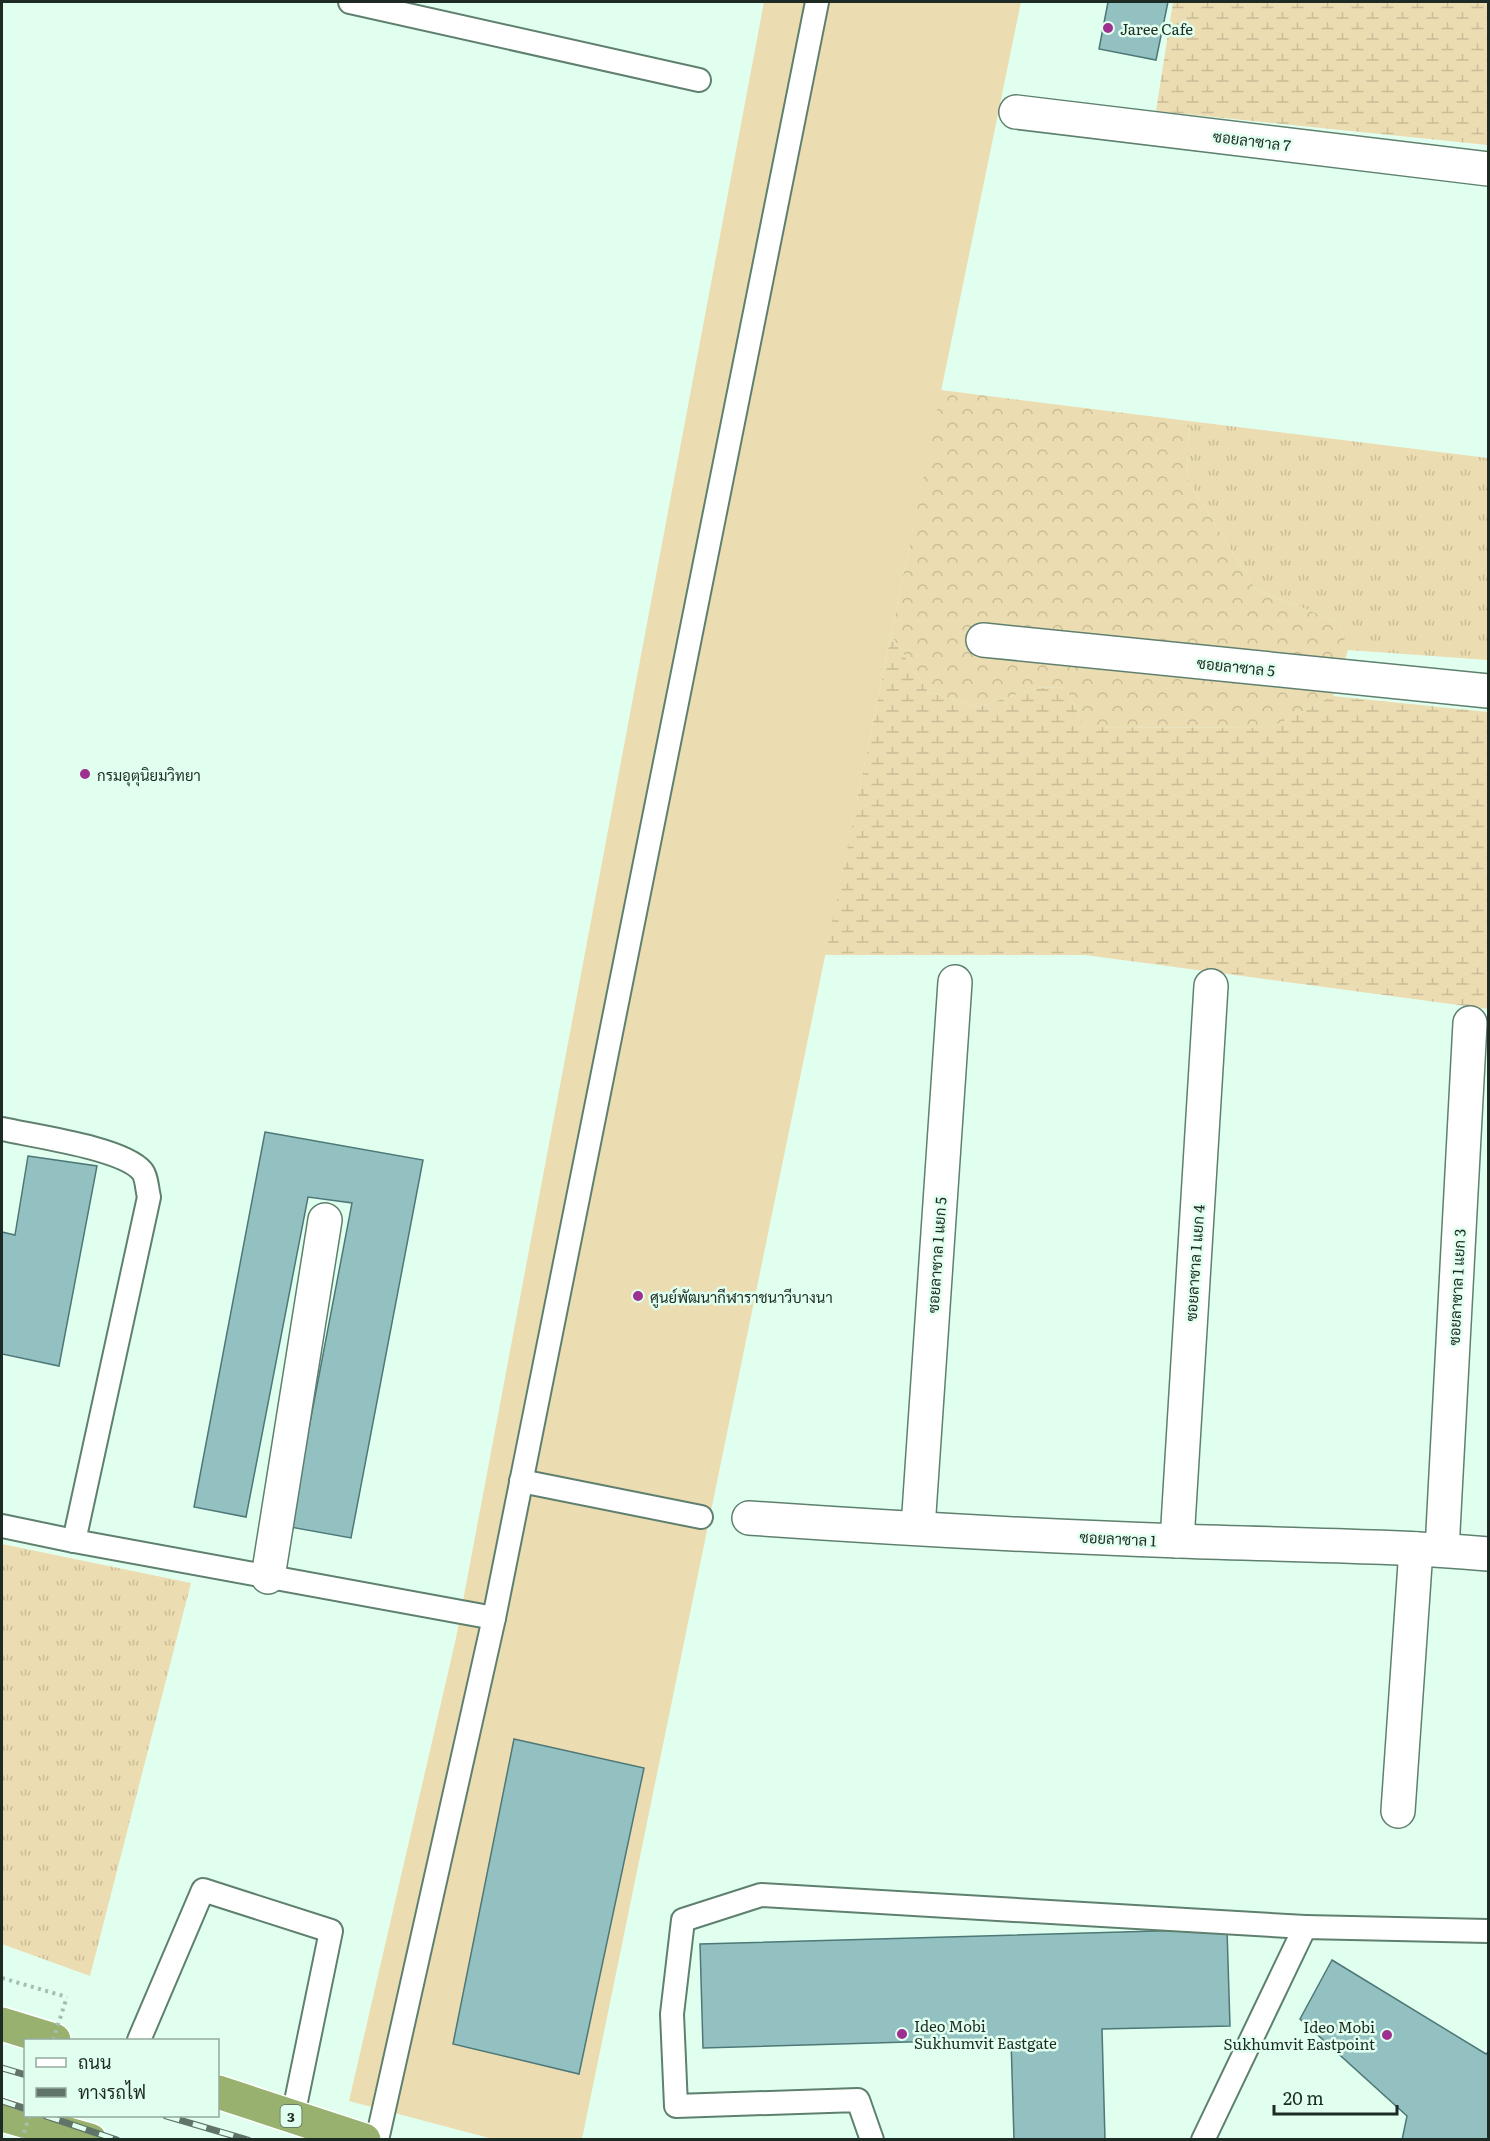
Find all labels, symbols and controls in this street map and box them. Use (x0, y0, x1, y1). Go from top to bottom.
place label: Jaree Cafe (1120, 17, 1193, 40)
marker: Jaree Cafe (1101, 21, 1115, 35)
street label: ซอยลาซาล 7 (1212, 124, 1293, 156)
street label: ซอยลาซาล 5 (1196, 650, 1277, 682)
place label: กรมอุตุนิยมวิทยา (97, 763, 201, 787)
marker: กรมอุตุนิยมวิทยา (78, 767, 92, 781)
street label: ซอยลาซาล 1 แยก 5 (920, 1196, 952, 1314)
street label: ซอยลาซาล 1 แยก 4 (1178, 1204, 1210, 1322)
street label: ซอยลาซาล 1 แยก 3 (1441, 1228, 1471, 1346)
place label: ศูนย์พัฒนากีฬาราชนาวีบางนา (650, 1285, 833, 1308)
marker: ศูนย์พัฒนากีฬาราชนาวีบางนา (631, 1289, 645, 1303)
street label: ซอยลาซาล 1 (1079, 1525, 1157, 1551)
place label: Ideo Mobi Sukhumvit Eastgate (914, 2014, 1057, 2054)
place label: Ideo Mobi Sukhumvit Eastpoint (1224, 2015, 1375, 2055)
marker: Ideo Mobi Sukhumvit Eastgate (895, 2027, 909, 2041)
marker: Ideo Mobi Sukhumvit Eastpoint (1380, 2028, 1394, 2042)
legend (24, 2039, 219, 2117)
text: ถนน (78, 2048, 111, 2075)
text: ทางรถไฟ (78, 2078, 146, 2105)
scale bar (1274, 2078, 1397, 2116)
text: 20 m (1283, 2084, 1324, 2111)
road number: 3 (280, 2105, 302, 2127)

